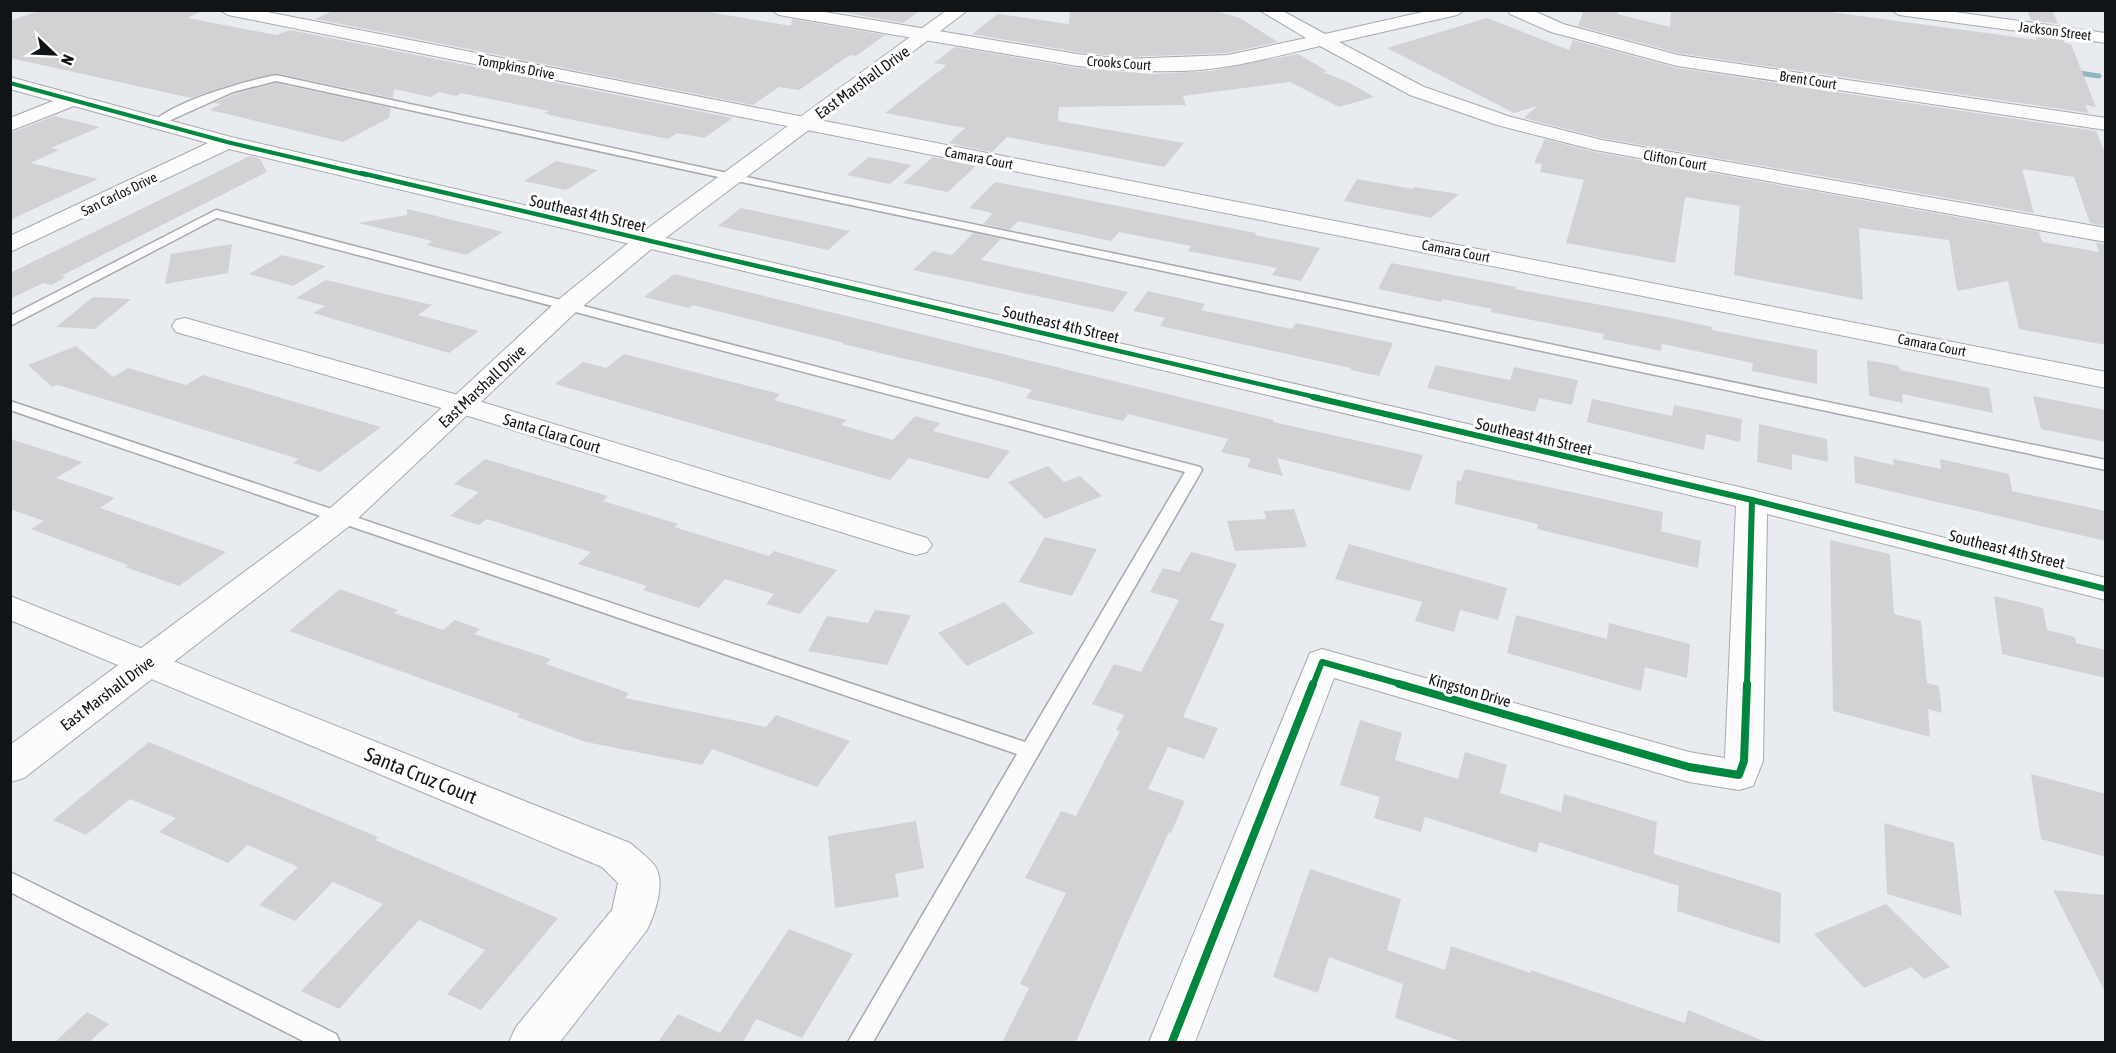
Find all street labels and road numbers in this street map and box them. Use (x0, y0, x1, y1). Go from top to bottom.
street label: Jackson Street (2018, 19, 2092, 43)
street label: East Marshall Drive (811, 42, 913, 122)
street label: Tompkins Drive (476, 52, 556, 82)
street label: Crooks Court (1086, 53, 1152, 73)
street label: Brent Court (1778, 68, 1838, 92)
street label: Camara Court (943, 144, 1015, 172)
street label: Clifton Court (1642, 147, 1708, 173)
street label: San Carlos Drive (79, 169, 159, 219)
street label: Southeast 4th Street (528, 191, 648, 235)
street label: Camara Court (1420, 237, 1492, 265)
street label: Southeast 4th Street (1001, 302, 1121, 346)
street label: Camara Court (1896, 331, 1968, 359)
street label: East Marshall Drive (435, 341, 529, 431)
street label: Santa Clara Court (501, 410, 603, 456)
street label: Southeast 4th Street (1474, 414, 1594, 458)
street label: Southeast 4th Street (1947, 526, 2067, 572)
street label: East Marshall Drive (57, 652, 157, 734)
street label: Kingston Drive (1426, 670, 1513, 711)
street label: Santa Cruz Court (361, 742, 481, 808)

